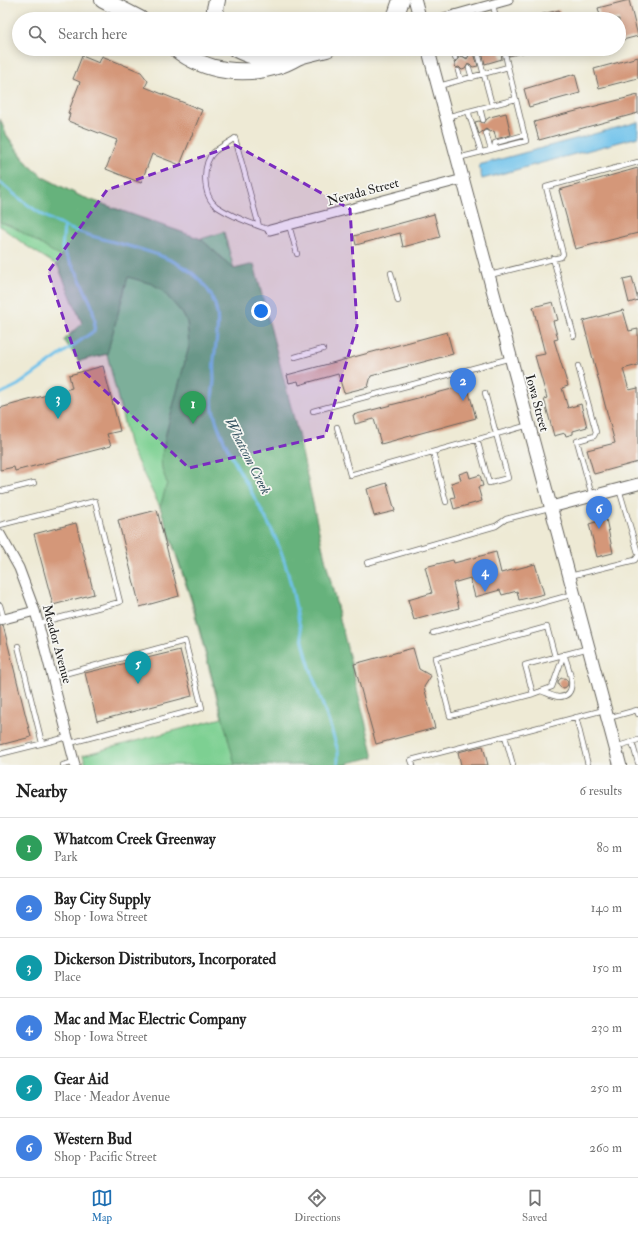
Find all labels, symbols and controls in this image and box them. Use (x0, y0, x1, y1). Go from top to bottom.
search box (12, 12, 626, 56)
icon: search (26, 23, 48, 45)
text: Search here (58, 25, 127, 44)
street label: Nevada Street (325, 175, 401, 209)
your location (251, 301, 271, 321)
pin: 2 (450, 368, 476, 401)
street label: Iowa Street (522, 373, 552, 433)
pin: 3 (45, 386, 71, 419)
pin: 1 (180, 391, 206, 424)
water label: Whatcom Creek (221, 415, 275, 497)
pin: 6 (586, 496, 612, 529)
pin: 4 (472, 559, 498, 592)
street label: Meador Avenue (39, 603, 75, 686)
pin: 5 (125, 651, 151, 684)
text: Nearby (16, 781, 67, 802)
text: 6 results (579, 783, 622, 799)
text: Whatcom Creek Greenway (54, 830, 216, 849)
text: 1 (27, 840, 31, 856)
text: 80 m (596, 840, 622, 856)
text: Park (54, 849, 78, 865)
text: Bay City Supply (54, 890, 150, 909)
text: 2 (26, 900, 32, 916)
text: 140 m (591, 900, 622, 916)
text: Shop · Iowa Street (54, 909, 148, 925)
text: Dickerson Distributors, Incorporated (54, 950, 276, 969)
text: 3 (27, 960, 32, 976)
text: 150 m (592, 960, 622, 976)
text: Place (54, 969, 81, 985)
text: Mac and Mac Electric Company (54, 1010, 246, 1029)
text: 4 (25, 1020, 33, 1036)
text: 230 m (591, 1020, 622, 1036)
text: Shop · Iowa Street (54, 1029, 148, 1045)
text: Gear Aid (54, 1070, 109, 1089)
text: 5 (26, 1080, 32, 1096)
text: 250 m (590, 1080, 622, 1096)
text: Place · Meador Avenue (54, 1089, 170, 1105)
text: Western Bud (54, 1130, 132, 1149)
text: 6 (26, 1140, 32, 1156)
text: 260 m (589, 1140, 622, 1156)
text: Shop · Pacific Street (54, 1149, 157, 1165)
tab: Map (91, 1187, 113, 1224)
tab: Directions (294, 1187, 341, 1224)
tab: Saved (522, 1187, 547, 1224)

